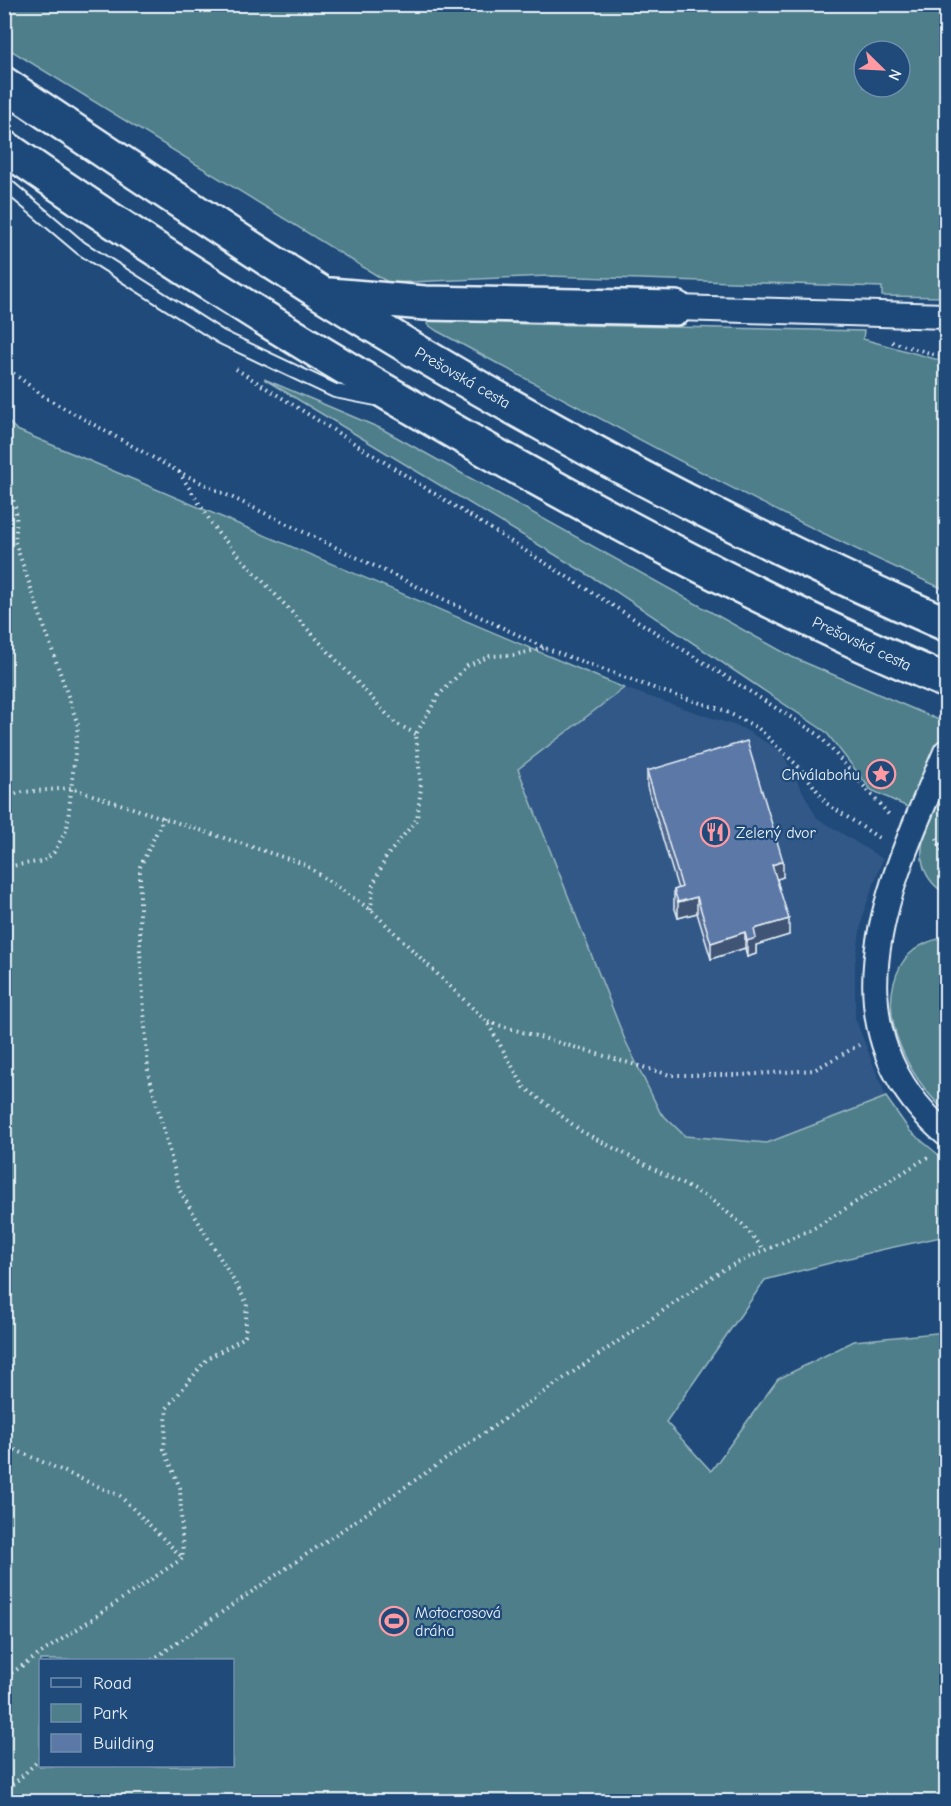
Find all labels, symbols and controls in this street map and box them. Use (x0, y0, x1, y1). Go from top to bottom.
north arrow (852, 39, 912, 99)
text: N (884, 66, 905, 83)
street label: Prešovská cesta (412, 343, 513, 412)
street label: Prešovská cesta (809, 613, 914, 675)
place icon: Chválabohu (865, 758, 897, 790)
place label: Chválabohu (781, 766, 860, 784)
restaurant icon: Zelený dvor (699, 816, 731, 848)
place label: Zelený dvor (736, 824, 817, 842)
place label: Motocrosová dráha (415, 1604, 501, 1640)
sports icon: Motocrosová dráha (378, 1605, 410, 1637)
legend (39, 1659, 234, 1767)
text: Road (93, 1673, 132, 1694)
text: Park (93, 1703, 128, 1724)
text: Building (93, 1733, 155, 1754)

